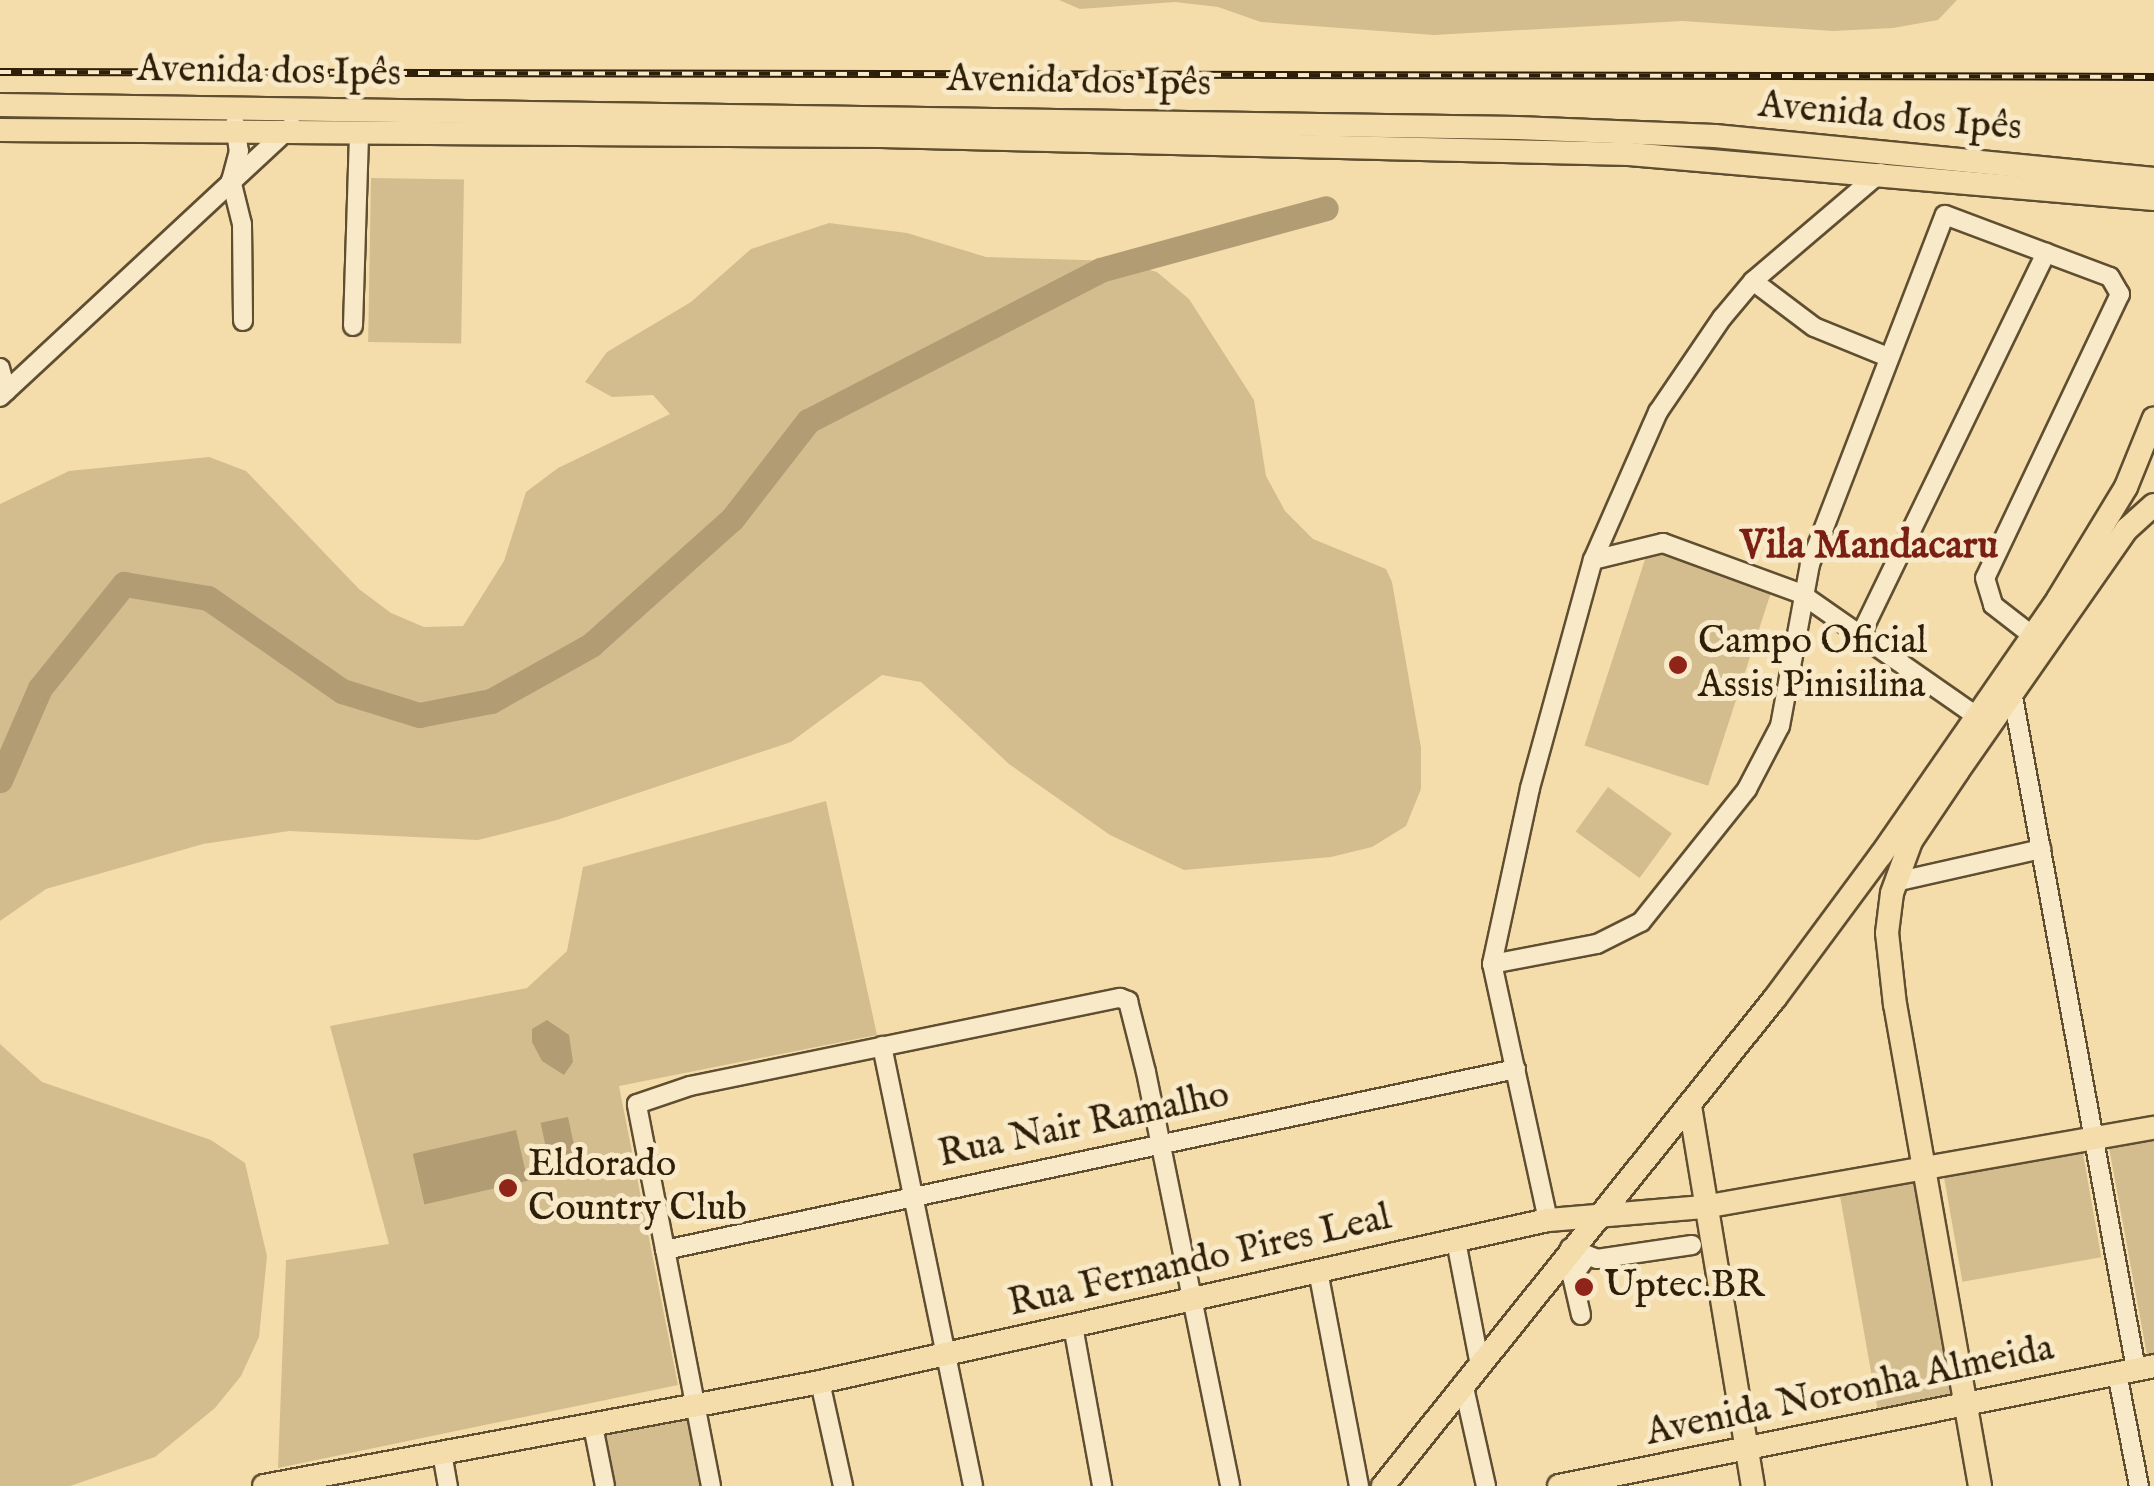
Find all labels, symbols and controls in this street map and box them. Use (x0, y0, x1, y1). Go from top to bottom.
street label: Avenida dos Ipês (137, 48, 401, 98)
street label: Avenida dos Ipês (947, 58, 1211, 108)
street label: Avenida dos Ipês (1756, 84, 2024, 152)
district label: Vila Mandacaru (1740, 523, 1998, 571)
place label: Campo Oficial Assis Pinisilina (1698, 620, 1927, 709)
marker: Campo Oficial Assis Pinisilina (1667, 654, 1689, 676)
street label: Rua Nair Ramalho (935, 1073, 1233, 1179)
place label: Eldorado Country Club (528, 1143, 747, 1232)
marker: Eldorado Country Club (497, 1177, 519, 1199)
street label: Rua Fernando Pires Leal (1004, 1196, 1396, 1328)
place label: Uptec.BR (1604, 1264, 1764, 1310)
marker: Uptec.BR (1573, 1276, 1595, 1298)
street label: Avenida Noronha Almeida (1642, 1327, 2058, 1457)

